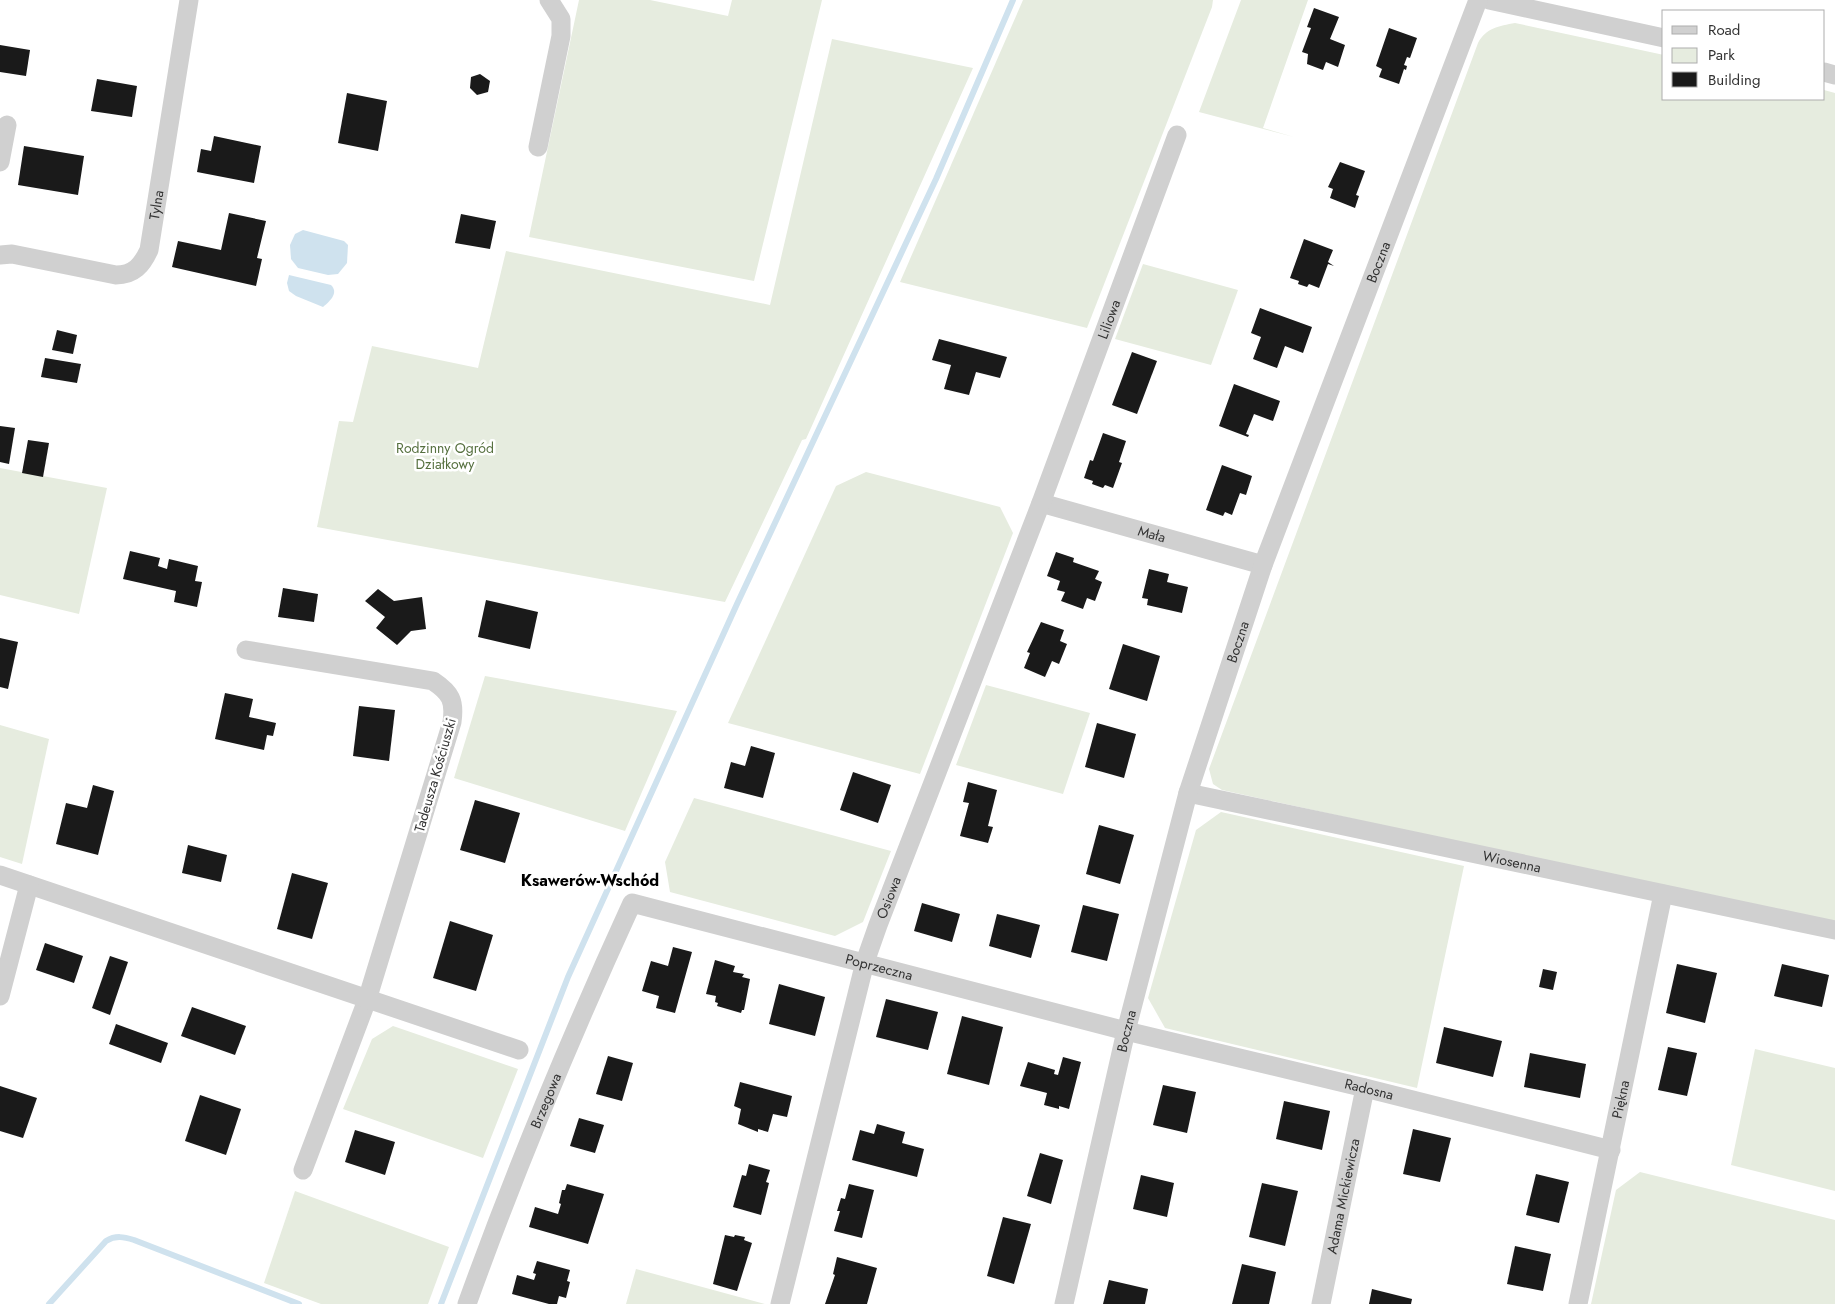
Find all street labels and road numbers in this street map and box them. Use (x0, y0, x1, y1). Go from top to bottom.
street label: Tylna (144, 189, 168, 221)
street label: Boczna (1361, 239, 1395, 286)
street label: Liliowa (1093, 297, 1125, 342)
street label: Mała (1136, 521, 1168, 547)
street label: Boczna (1222, 618, 1254, 665)
street label: Tadeusza Kościuszki (409, 716, 461, 834)
street label: Wiosenna (1481, 846, 1543, 878)
street label: Osiowa (871, 873, 906, 922)
street label: Poprzeczna (843, 949, 915, 985)
street label: Boczna (1112, 1008, 1141, 1054)
street label: Brzegowa (525, 1070, 566, 1131)
street label: Radosna (1343, 1073, 1396, 1105)
street label: Piękna (1607, 1078, 1634, 1120)
street label: Adama Mickiewicza (1321, 1137, 1364, 1256)

